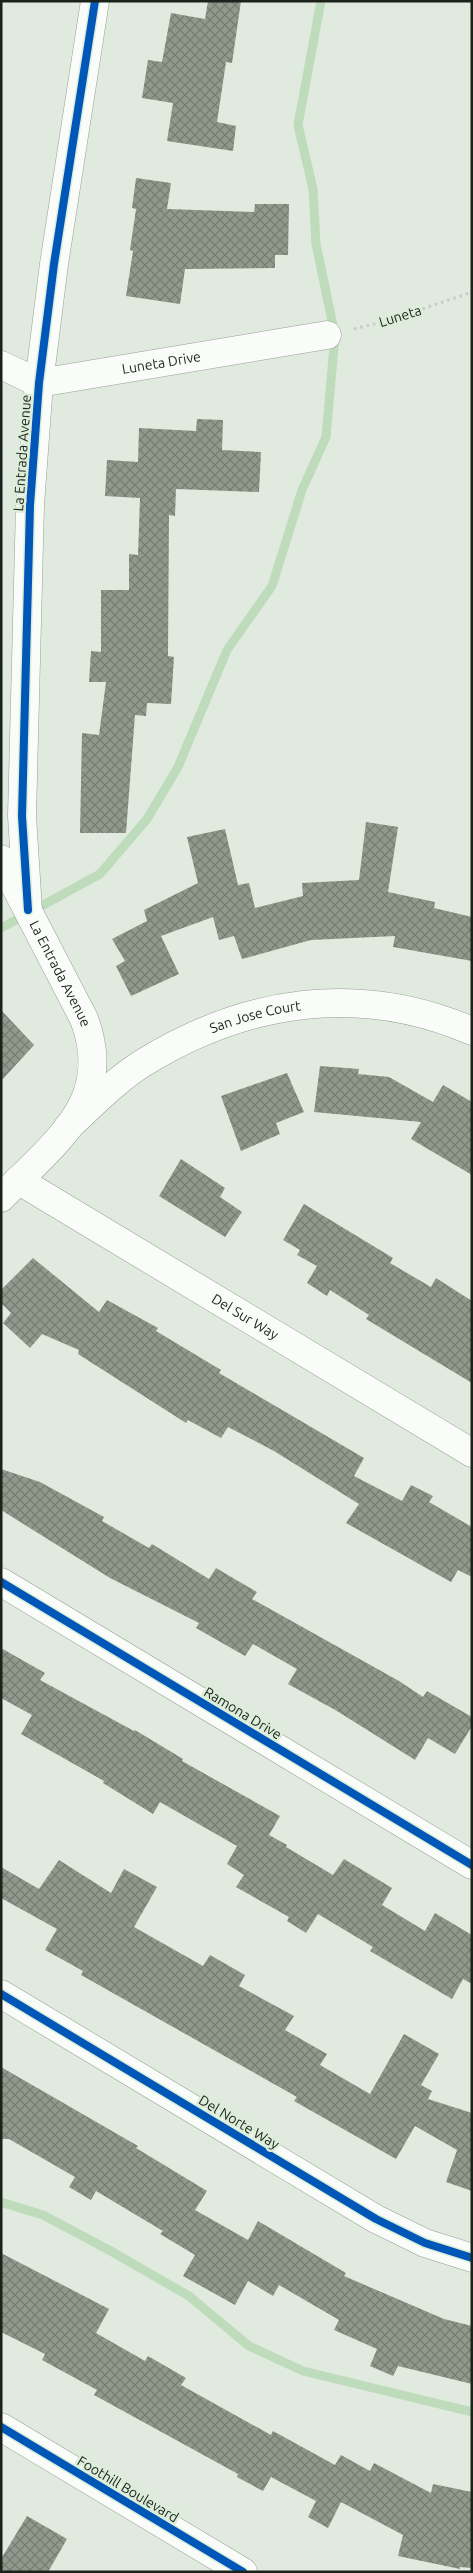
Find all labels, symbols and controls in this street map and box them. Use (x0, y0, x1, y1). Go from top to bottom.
street label: Luneta (377, 302, 423, 330)
street label: Luneta Drive (121, 348, 202, 377)
street label: La Entrada Avenue (10, 394, 34, 512)
street label: La Entrada Avenue (26, 918, 94, 1029)
street label: San Jose Court (207, 997, 302, 1036)
street label: Del Sur Way (209, 1290, 282, 1343)
street label: Ramona Drive (201, 1684, 285, 1742)
street label: Del Norte Way (196, 2092, 282, 2152)
street label: Foothill Boulevard (75, 2452, 181, 2526)

